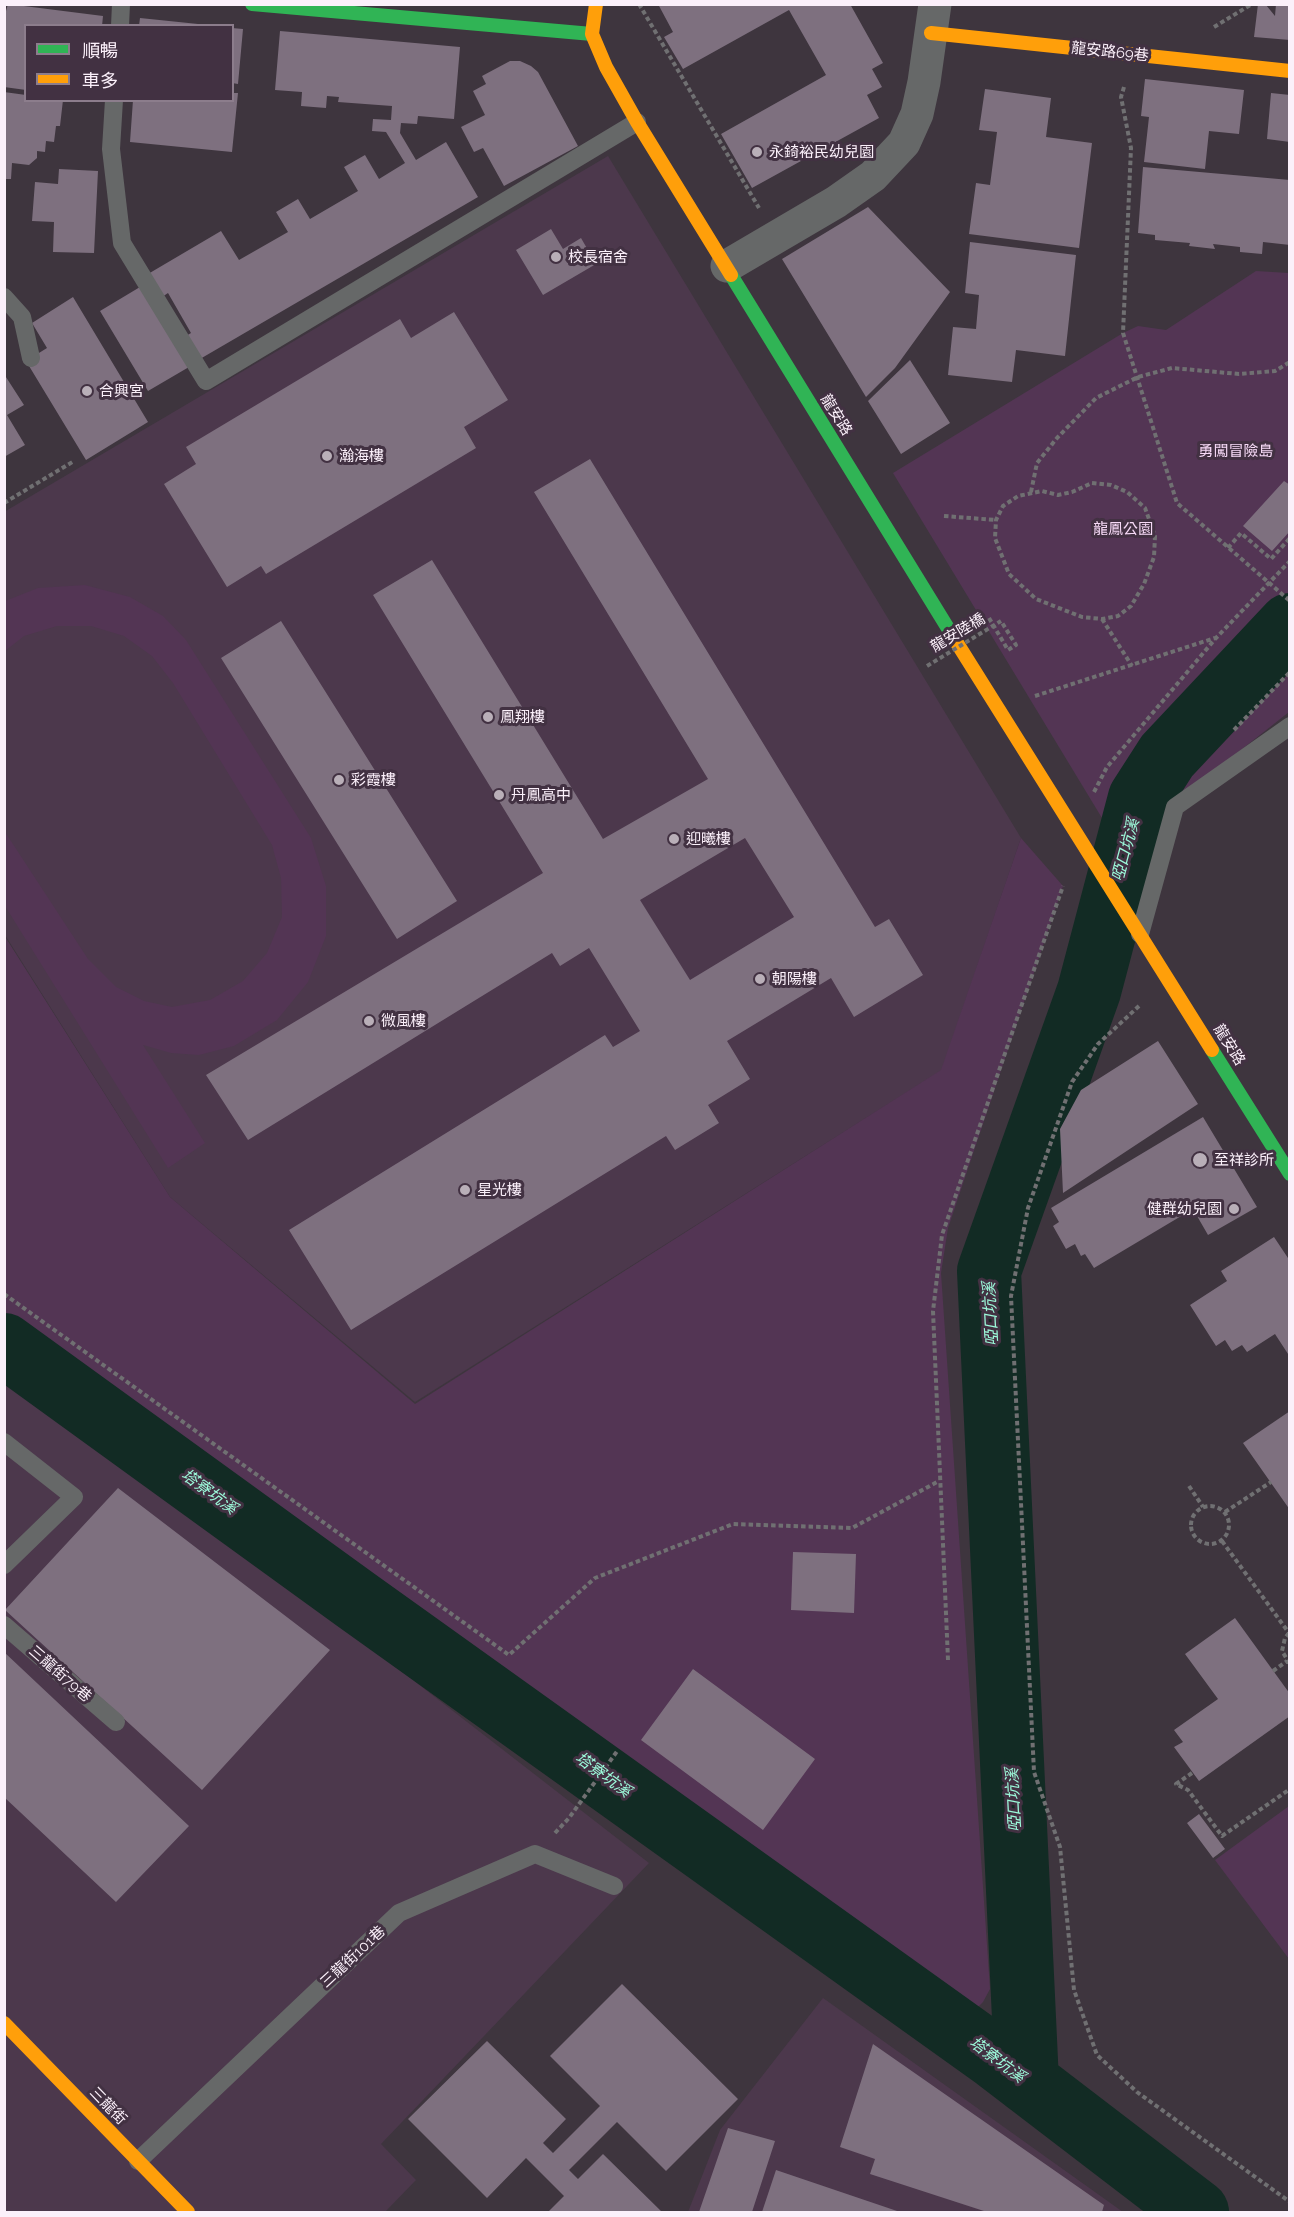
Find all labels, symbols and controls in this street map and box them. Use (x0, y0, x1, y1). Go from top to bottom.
legend (24, 24, 234, 102)
street label: 龍安路69巷 (1070, 39, 1150, 65)
text: 順暢 (82, 40, 118, 61)
text: 車多 (82, 70, 118, 91)
place label: 永錡裕民幼兒園 (769, 143, 874, 161)
marker: 永錡裕民幼兒園 (750, 145, 764, 159)
place label: 校長宿舍 (568, 248, 628, 266)
marker: 校長宿舍 (549, 250, 563, 264)
place label: 合興宮 (99, 382, 144, 400)
marker: 合興宮 (80, 384, 94, 398)
street label: 龍安路 (816, 391, 856, 439)
park label: 勇闖冒險島 (1199, 442, 1273, 460)
place label: 瀚海樓 (339, 447, 384, 465)
marker: 瀚海樓 (320, 449, 334, 463)
park label: 龍鳳公園 (1093, 520, 1153, 538)
street label: 龍安陸橋 (928, 610, 988, 656)
place label: 鳳翔樓 (500, 708, 545, 726)
marker: 鳳翔樓 (481, 710, 495, 724)
place label: 彩霞樓 (351, 771, 396, 789)
marker: 彩霞樓 (332, 773, 346, 787)
place label: 丹鳳高中 (511, 786, 571, 804)
marker: 丹鳳高中 (492, 788, 506, 802)
water label: 啞口坑溪 (1108, 817, 1144, 883)
place label: 迎曦樓 (686, 830, 731, 848)
marker: 迎曦樓 (667, 832, 681, 846)
place label: 朝陽樓 (772, 970, 817, 988)
marker: 朝陽樓 (753, 972, 767, 986)
place label: 微風樓 (381, 1012, 426, 1030)
marker: 微風樓 (362, 1014, 376, 1028)
street label: 龍安路 (1209, 1021, 1249, 1069)
marker: 至祥診所 (1191, 1151, 1209, 1169)
place label: 至祥診所 (1214, 1151, 1274, 1169)
place label: 星光樓 (477, 1181, 522, 1199)
marker: 星光樓 (458, 1183, 472, 1197)
place label: 健群幼兒園 (1147, 1200, 1222, 1218)
marker: 健群幼兒園 (1227, 1202, 1241, 1216)
water label: 啞口坑溪 (980, 1282, 1002, 1346)
water label: 塔寮坑溪 (177, 1465, 241, 1519)
street label: 三龍街79巷 (25, 1642, 95, 1706)
water label: 塔寮坑溪 (571, 1748, 635, 1802)
water label: 啞口坑溪 (1003, 1768, 1025, 1832)
street label: 三龍街101巷 (317, 1922, 389, 1992)
water label: 塔寮坑溪 (966, 2033, 1028, 2087)
street label: 三龍街 (86, 2084, 130, 2128)

